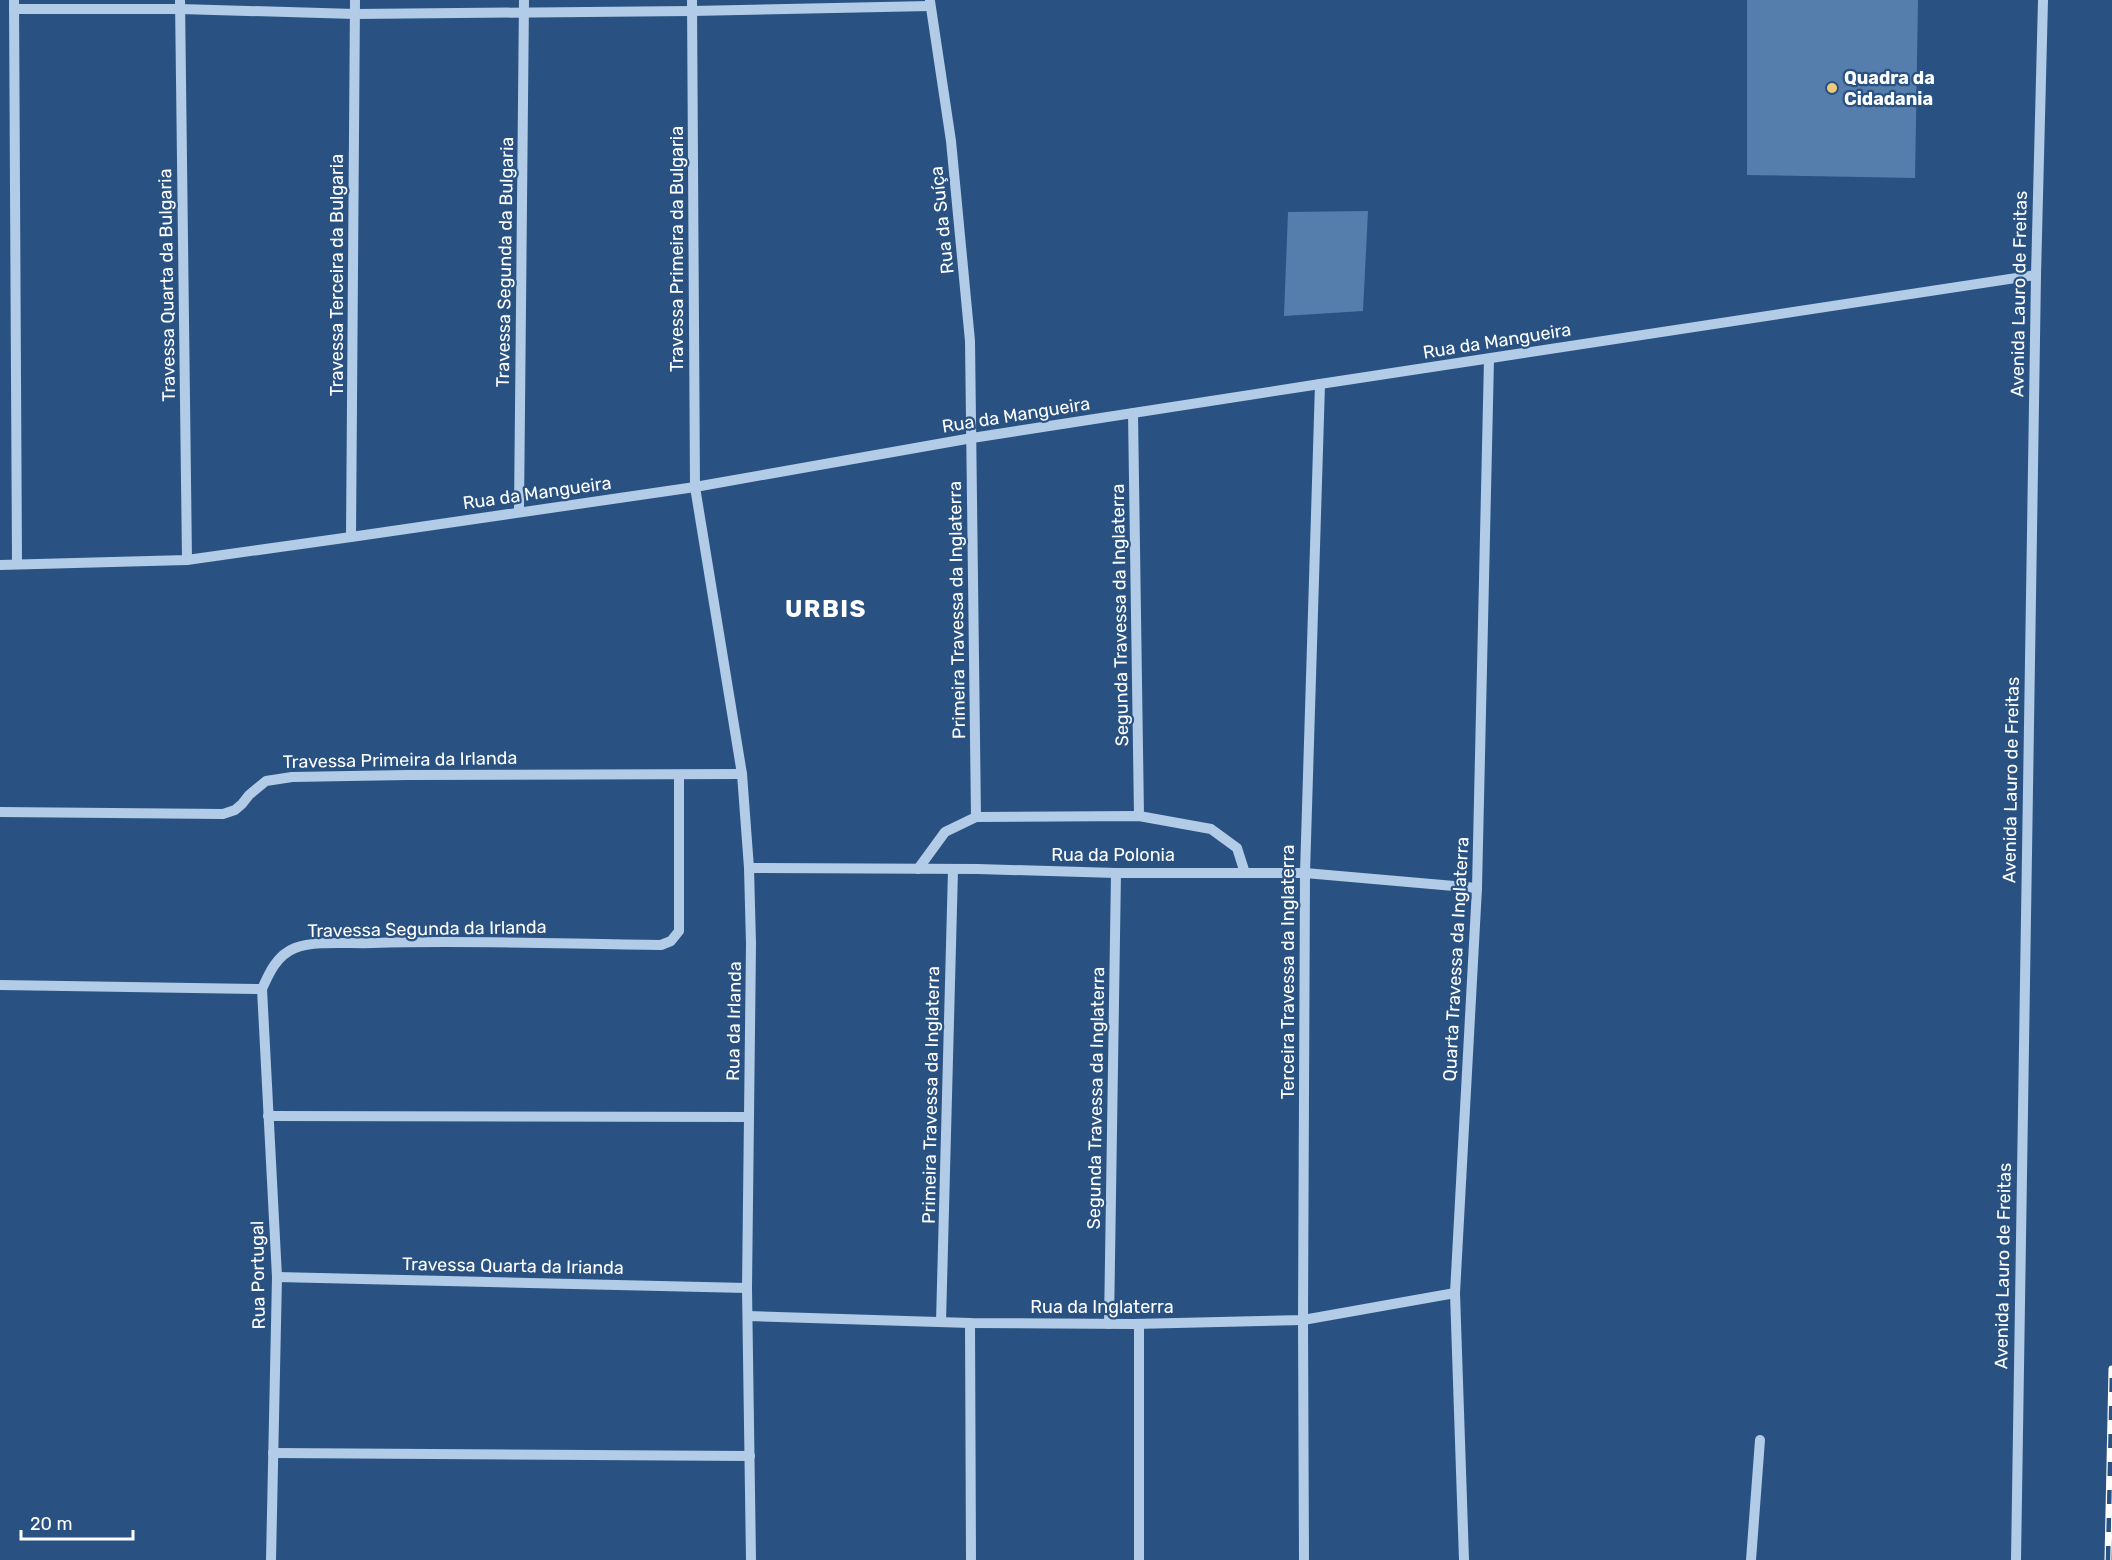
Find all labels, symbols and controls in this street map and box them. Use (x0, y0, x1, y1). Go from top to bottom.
place label: Quadra da Cidadania (1844, 67, 1935, 110)
marker: Quadra da Cidadania (1825, 81, 1839, 95)
street label: Travessa Primeira da Bulgaria (666, 126, 688, 372)
street label: Travessa Segunda da Bulgaria (492, 136, 518, 388)
street label: Travessa Terceira da Bulgaria (326, 154, 348, 396)
street label: Rua da Suíça (925, 165, 959, 275)
street label: Travessa Quarta da Bulgaria (154, 168, 180, 402)
street label: Avenida Lauro de Freitas (2006, 191, 2032, 397)
street label: Rua da Mangueira (1421, 318, 1573, 364)
street label: Rua da Mangueira (940, 392, 1092, 438)
street label: Rua da Mangueira (461, 472, 613, 514)
street label: Primeira Travessa da Inglaterra (944, 481, 970, 739)
street label: Segunda Travessa da Inglaterra (1107, 484, 1133, 746)
district label: URBIS (785, 595, 867, 623)
street label: Avenida Lauro de Freitas (1998, 677, 2024, 883)
street label: Travessa Primeira da Irlanda (282, 747, 518, 773)
street label: Quarta Travessa da Inglaterra (1439, 836, 1473, 1082)
street label: Rua da Polonia (1051, 844, 1175, 866)
street label: Terceira Travessa da Inglaterra (1277, 845, 1299, 1099)
street label: Travessa Segunda da Irlanda (307, 916, 547, 942)
street label: Rua da Irlanda (722, 961, 746, 1081)
street label: Primeira Travessa da Inglaterra (918, 966, 944, 1224)
street label: Segunda Travessa da Inglaterra (1083, 967, 1109, 1229)
street label: Avenida Lauro de Freitas (1990, 1163, 2016, 1369)
street label: Rua Portugal (246, 1221, 270, 1329)
street label: Travessa Quarta da Irianda (402, 1253, 624, 1279)
street label: Rua da Inglaterra (1030, 1296, 1174, 1318)
scale bar (21, 1503, 134, 1541)
text: 20 m (30, 1513, 72, 1535)

